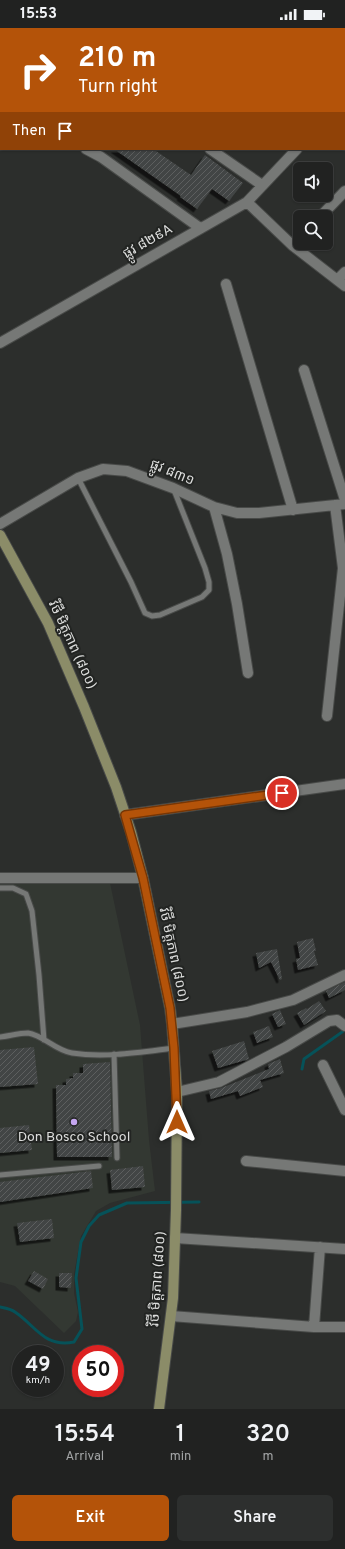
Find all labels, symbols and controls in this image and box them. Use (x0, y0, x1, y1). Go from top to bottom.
text: 15:53 (20, 5, 57, 24)
text: 210 m (78, 41, 156, 77)
icon: right (12, 44, 64, 96)
text: Turn right (78, 76, 158, 99)
icon: arrive (54, 120, 76, 142)
text: Then (12, 122, 46, 141)
map controls (293, 162, 333, 250)
button: sound (293, 162, 333, 202)
button: search (293, 210, 333, 250)
street label: ផ្លូវ ៨២៩A (120, 221, 177, 265)
street label: ផ្លូវ ៨៣១ (146, 456, 197, 492)
street label: វិថី មិត្តភាព (៨០០) (44, 597, 101, 692)
pin (265, 776, 299, 810)
icon: arrive (271, 782, 293, 804)
street label: វិថី មិត្តភាព (៨០០) (155, 906, 193, 1004)
position arrow (156, 1101, 198, 1143)
marker: Don Bosco School (69, 1117, 79, 1127)
place label: Don Bosco School (18, 1129, 130, 1146)
street label: វិថី មិត្តភាព (៨០០) (145, 1230, 170, 1328)
speed limit sign: 50 (72, 1345, 124, 1397)
text: 49 (25, 1353, 51, 1379)
text: km/h (26, 1374, 50, 1387)
text: 15:54 (55, 1420, 115, 1450)
text: 1 (176, 1420, 185, 1450)
text: 320 (246, 1420, 290, 1450)
text: Arrival (65, 1449, 104, 1465)
text: min (170, 1449, 191, 1465)
text: m (263, 1449, 274, 1465)
button: Exit (12, 1495, 169, 1541)
button: Share (177, 1495, 333, 1541)

